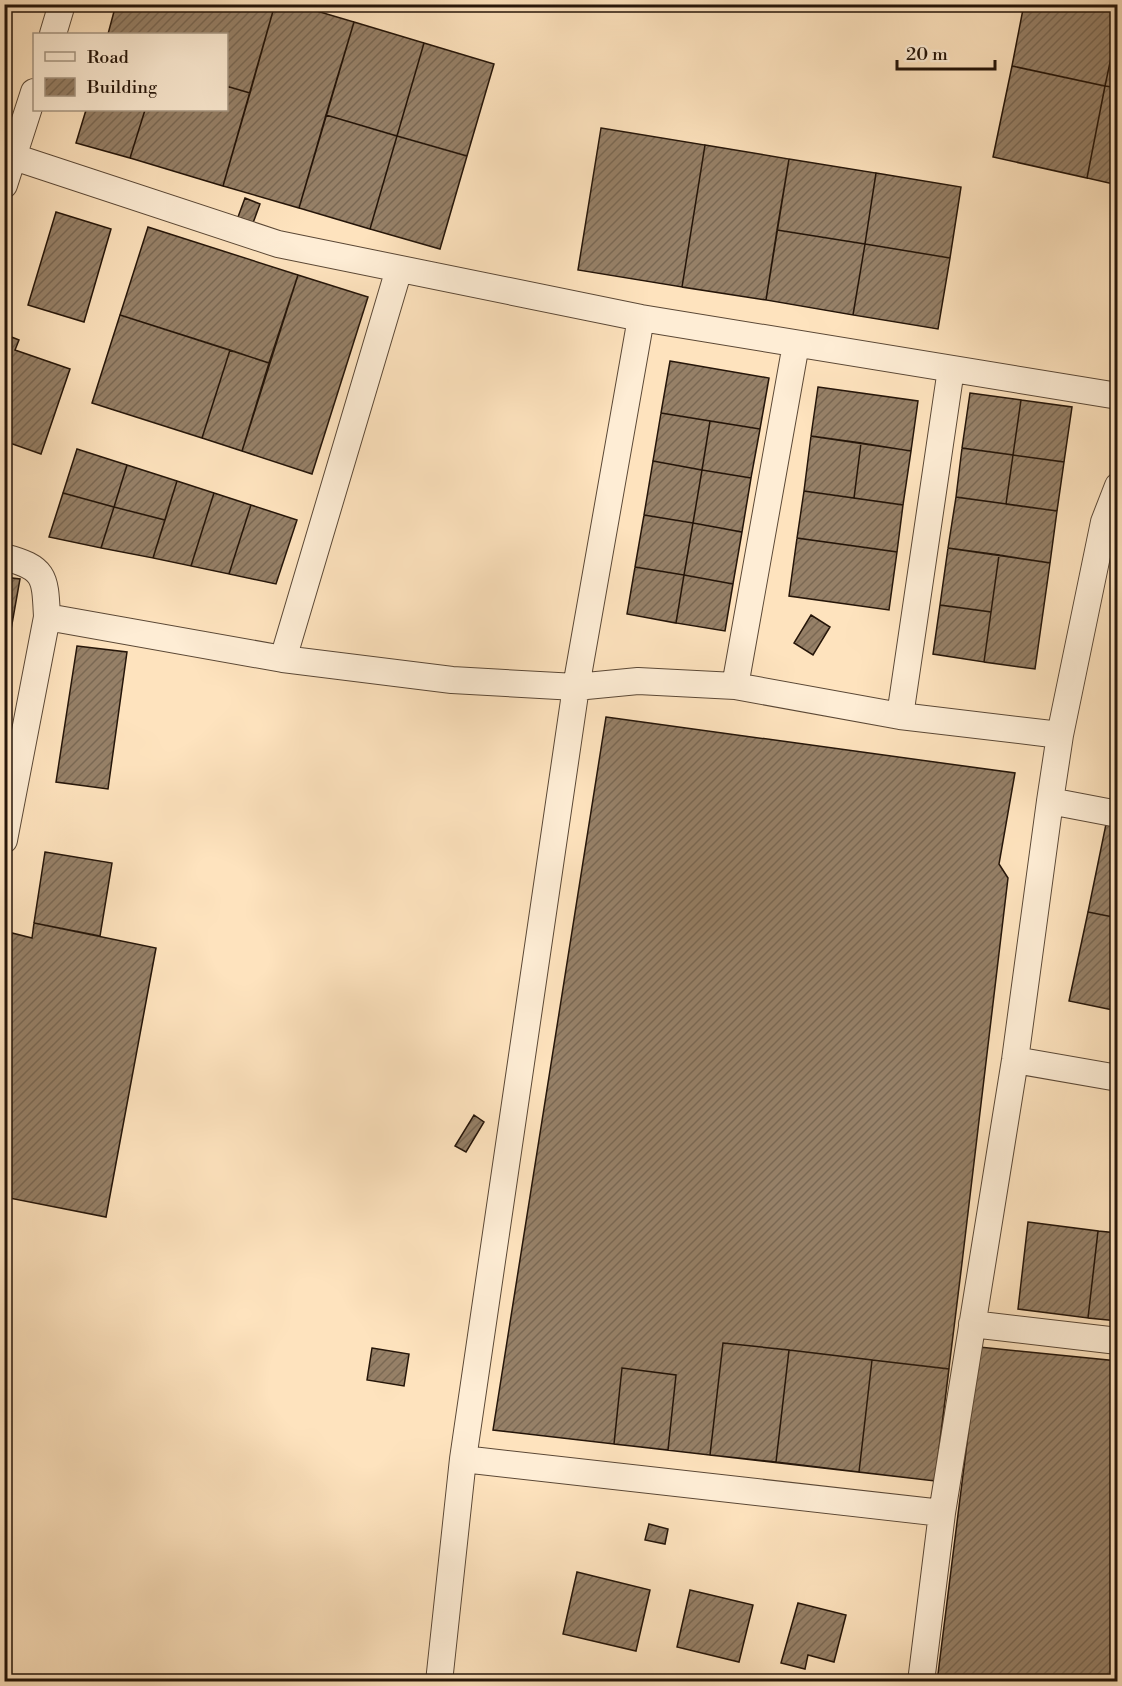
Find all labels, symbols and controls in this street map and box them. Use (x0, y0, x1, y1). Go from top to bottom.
legend (33, 33, 228, 111)
scale bar (897, 33, 994, 71)
text: 20 m (906, 43, 948, 66)
text: Road (87, 46, 130, 69)
text: Building (86, 76, 158, 99)

